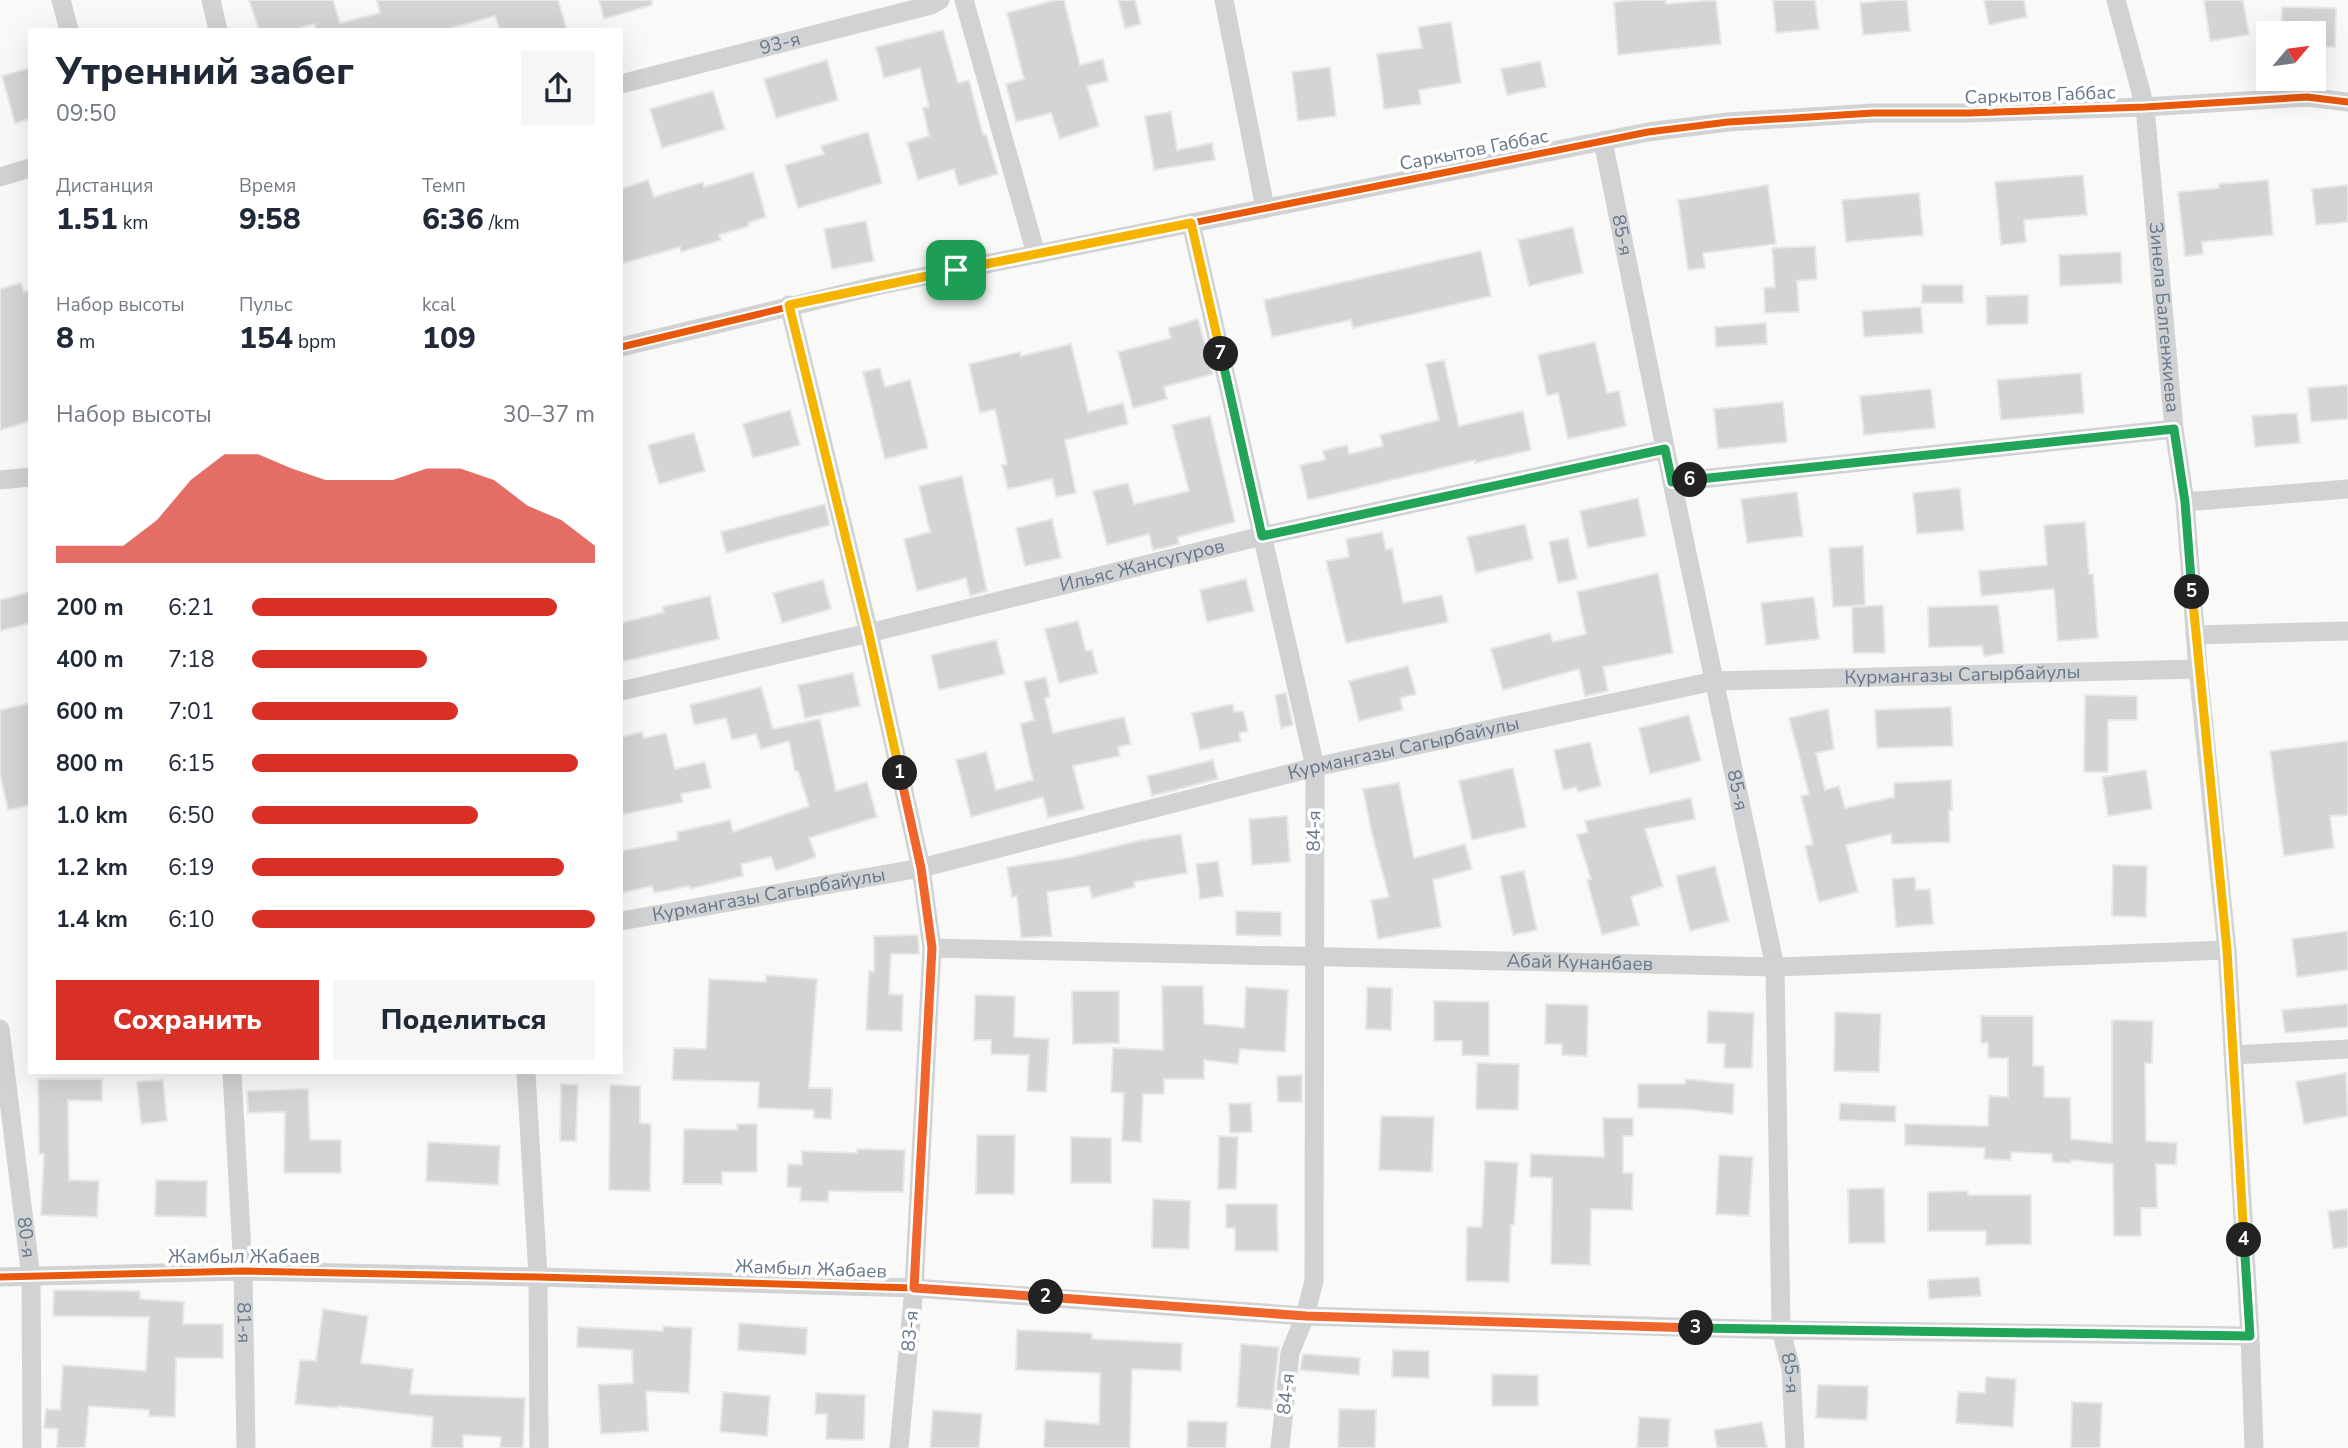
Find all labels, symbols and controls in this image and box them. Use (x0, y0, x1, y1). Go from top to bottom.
north arrow (2256, 21, 2326, 91)
map controls (2256, 21, 2326, 91)
street label: 93-я (757, 26, 803, 61)
text: Утренний забег (56, 46, 354, 97)
button: share (521, 51, 595, 125)
street label: Саркытов Габбас (1964, 79, 2116, 111)
text: 09:50 (56, 98, 116, 129)
street label: Саркытов Габбас (1397, 123, 1551, 177)
text: Дистанция (56, 173, 153, 199)
text: Время (239, 173, 296, 199)
text: Темп (422, 173, 466, 199)
text: 1.51 (56, 199, 118, 240)
text: 9:58 (239, 199, 301, 240)
text: 6:36 (422, 199, 484, 240)
text: km (118, 210, 148, 236)
text: /km (484, 210, 520, 236)
street label: 85-я (1605, 212, 1639, 258)
street label: Зинела Балгенжиева (2142, 221, 2185, 414)
pin (926, 240, 986, 300)
icon: arrive (937, 251, 975, 289)
text: Набор высоты (56, 292, 185, 318)
text: Пульс (239, 292, 293, 318)
text: kcal (422, 292, 456, 318)
text: 8 (56, 318, 74, 359)
text: 154 (239, 318, 293, 359)
text: 109 (422, 318, 476, 359)
text: m (74, 329, 95, 355)
text: bpm (293, 329, 336, 355)
pin: 7 (1204, 336, 1238, 372)
text: 7 (1215, 340, 1226, 366)
text: Набор высоты (56, 399, 212, 430)
text: 30–37 m (503, 399, 595, 430)
pin: 6 (1672, 462, 1708, 498)
text: 6 (1684, 466, 1695, 492)
street label: Ильяс Жансугуров (1057, 533, 1227, 598)
pin: 5 (2174, 574, 2210, 610)
text: 5 (2186, 578, 2197, 604)
text: 200 m (56, 592, 124, 623)
text: 6:21 (168, 592, 215, 623)
text: 400 m (56, 644, 124, 675)
text: 7:18 (168, 644, 215, 675)
street label: Курмангазы Сагырбайулы (1844, 659, 2081, 691)
text: 600 m (56, 696, 124, 727)
text: 7:01 (168, 696, 215, 727)
street label: Курмангазы Сагырбайулы (1285, 710, 1522, 786)
text: 800 m (56, 748, 124, 779)
text: 6:15 (168, 748, 215, 779)
pin: 1 (883, 756, 918, 790)
text: 1 (894, 759, 905, 785)
street label: 85-я (1720, 767, 1754, 813)
text: 1.0 km (56, 800, 128, 831)
text: 6:50 (168, 800, 215, 831)
street label: 84-я (1301, 810, 1327, 852)
text: 1.2 km (56, 852, 128, 883)
text: 6:19 (168, 852, 215, 883)
street label: Курмангазы Сагырбайулы (650, 862, 887, 928)
text: 1.4 km (56, 904, 128, 935)
text: 6:10 (168, 904, 215, 935)
street label: Абай Кунанбаев (1506, 948, 1653, 977)
button: Сохранить (56, 980, 319, 1060)
button: Поделиться (333, 980, 595, 1060)
street label: 80-я (11, 1215, 41, 1259)
pin: 4 (2226, 1222, 2262, 1258)
text: 4 (2238, 1226, 2249, 1252)
street label: Жамбыл Жабаев (168, 1244, 320, 1270)
street label: Жамбыл Жабаев (735, 1253, 887, 1285)
pin: 2 (1028, 1280, 1064, 1314)
text: 2 (1040, 1283, 1051, 1309)
street label: 81-я (231, 1302, 257, 1343)
street label: 83-я (895, 1309, 925, 1353)
pin: 3 (1678, 1310, 1714, 1346)
text: 3 (1690, 1314, 1701, 1340)
street label: 85-я (1774, 1350, 1805, 1394)
street label: 84-я (1271, 1372, 1301, 1416)

